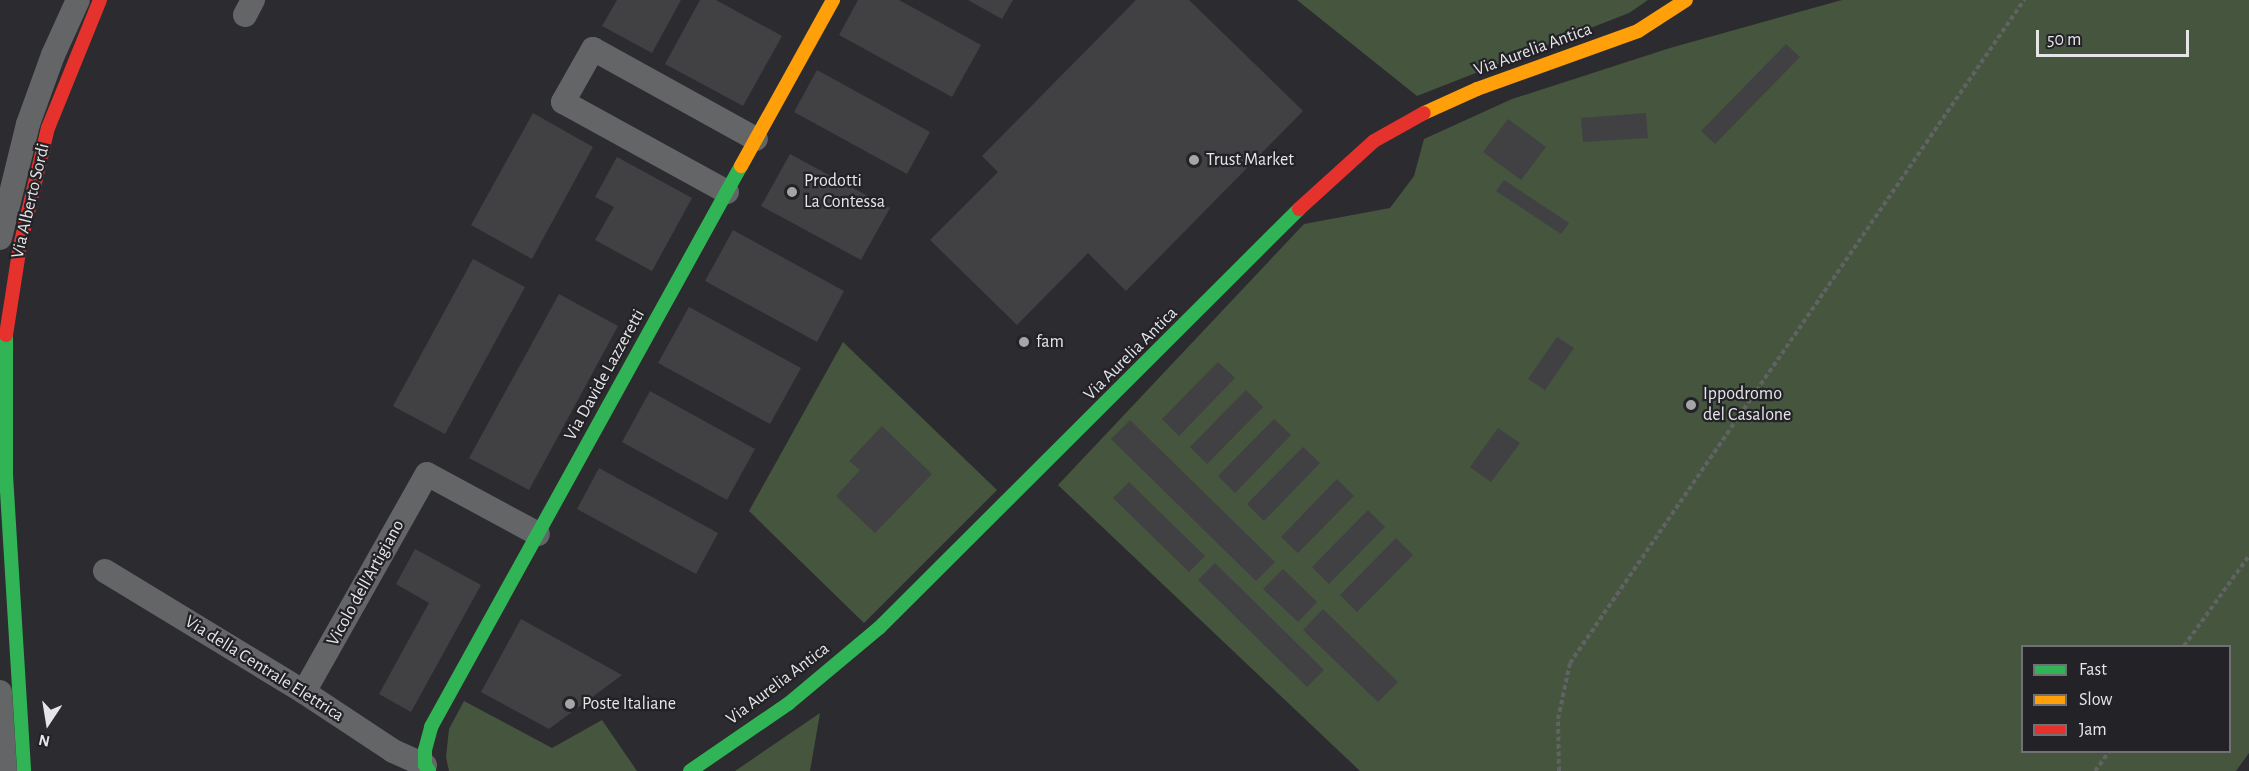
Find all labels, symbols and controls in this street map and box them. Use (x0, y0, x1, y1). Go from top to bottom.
scale bar (2039, 18, 2192, 56)
street label: Via Aurelia Antica (1471, 19, 1595, 81)
text: 50 m (2047, 31, 2081, 49)
street label: Via Alberto Sordi (7, 141, 55, 261)
place label: Trust Market (1206, 149, 1294, 171)
marker: Trust Market (1187, 153, 1201, 167)
place label: Prodotti La Contessa (804, 171, 885, 213)
marker: Prodotti La Contessa (785, 185, 799, 199)
street label: Via Aurelia Antica (1080, 303, 1182, 405)
street label: Via Davide Lazzeretti (560, 306, 650, 444)
place label: fam (1036, 331, 1064, 353)
marker: fam (1017, 335, 1031, 349)
place label: Ippodromo del Casalone (1703, 384, 1791, 426)
marker: Ippodromo del Casalone (1684, 398, 1698, 412)
street label: Vicolo dell'Artigiano (323, 516, 409, 650)
street label: Via della Centrale Elettrica (180, 611, 348, 727)
street label: Via Aurelia Antica (722, 638, 834, 730)
legend (2021, 645, 2231, 753)
text: Fast (2079, 661, 2107, 679)
text: Slow (2079, 691, 2112, 709)
north arrow (18, 693, 78, 753)
place label: Poste Italiane (582, 693, 676, 715)
marker: Poste Italiane (563, 697, 577, 711)
text: Jam (2079, 721, 2107, 739)
text: N (37, 732, 51, 750)

